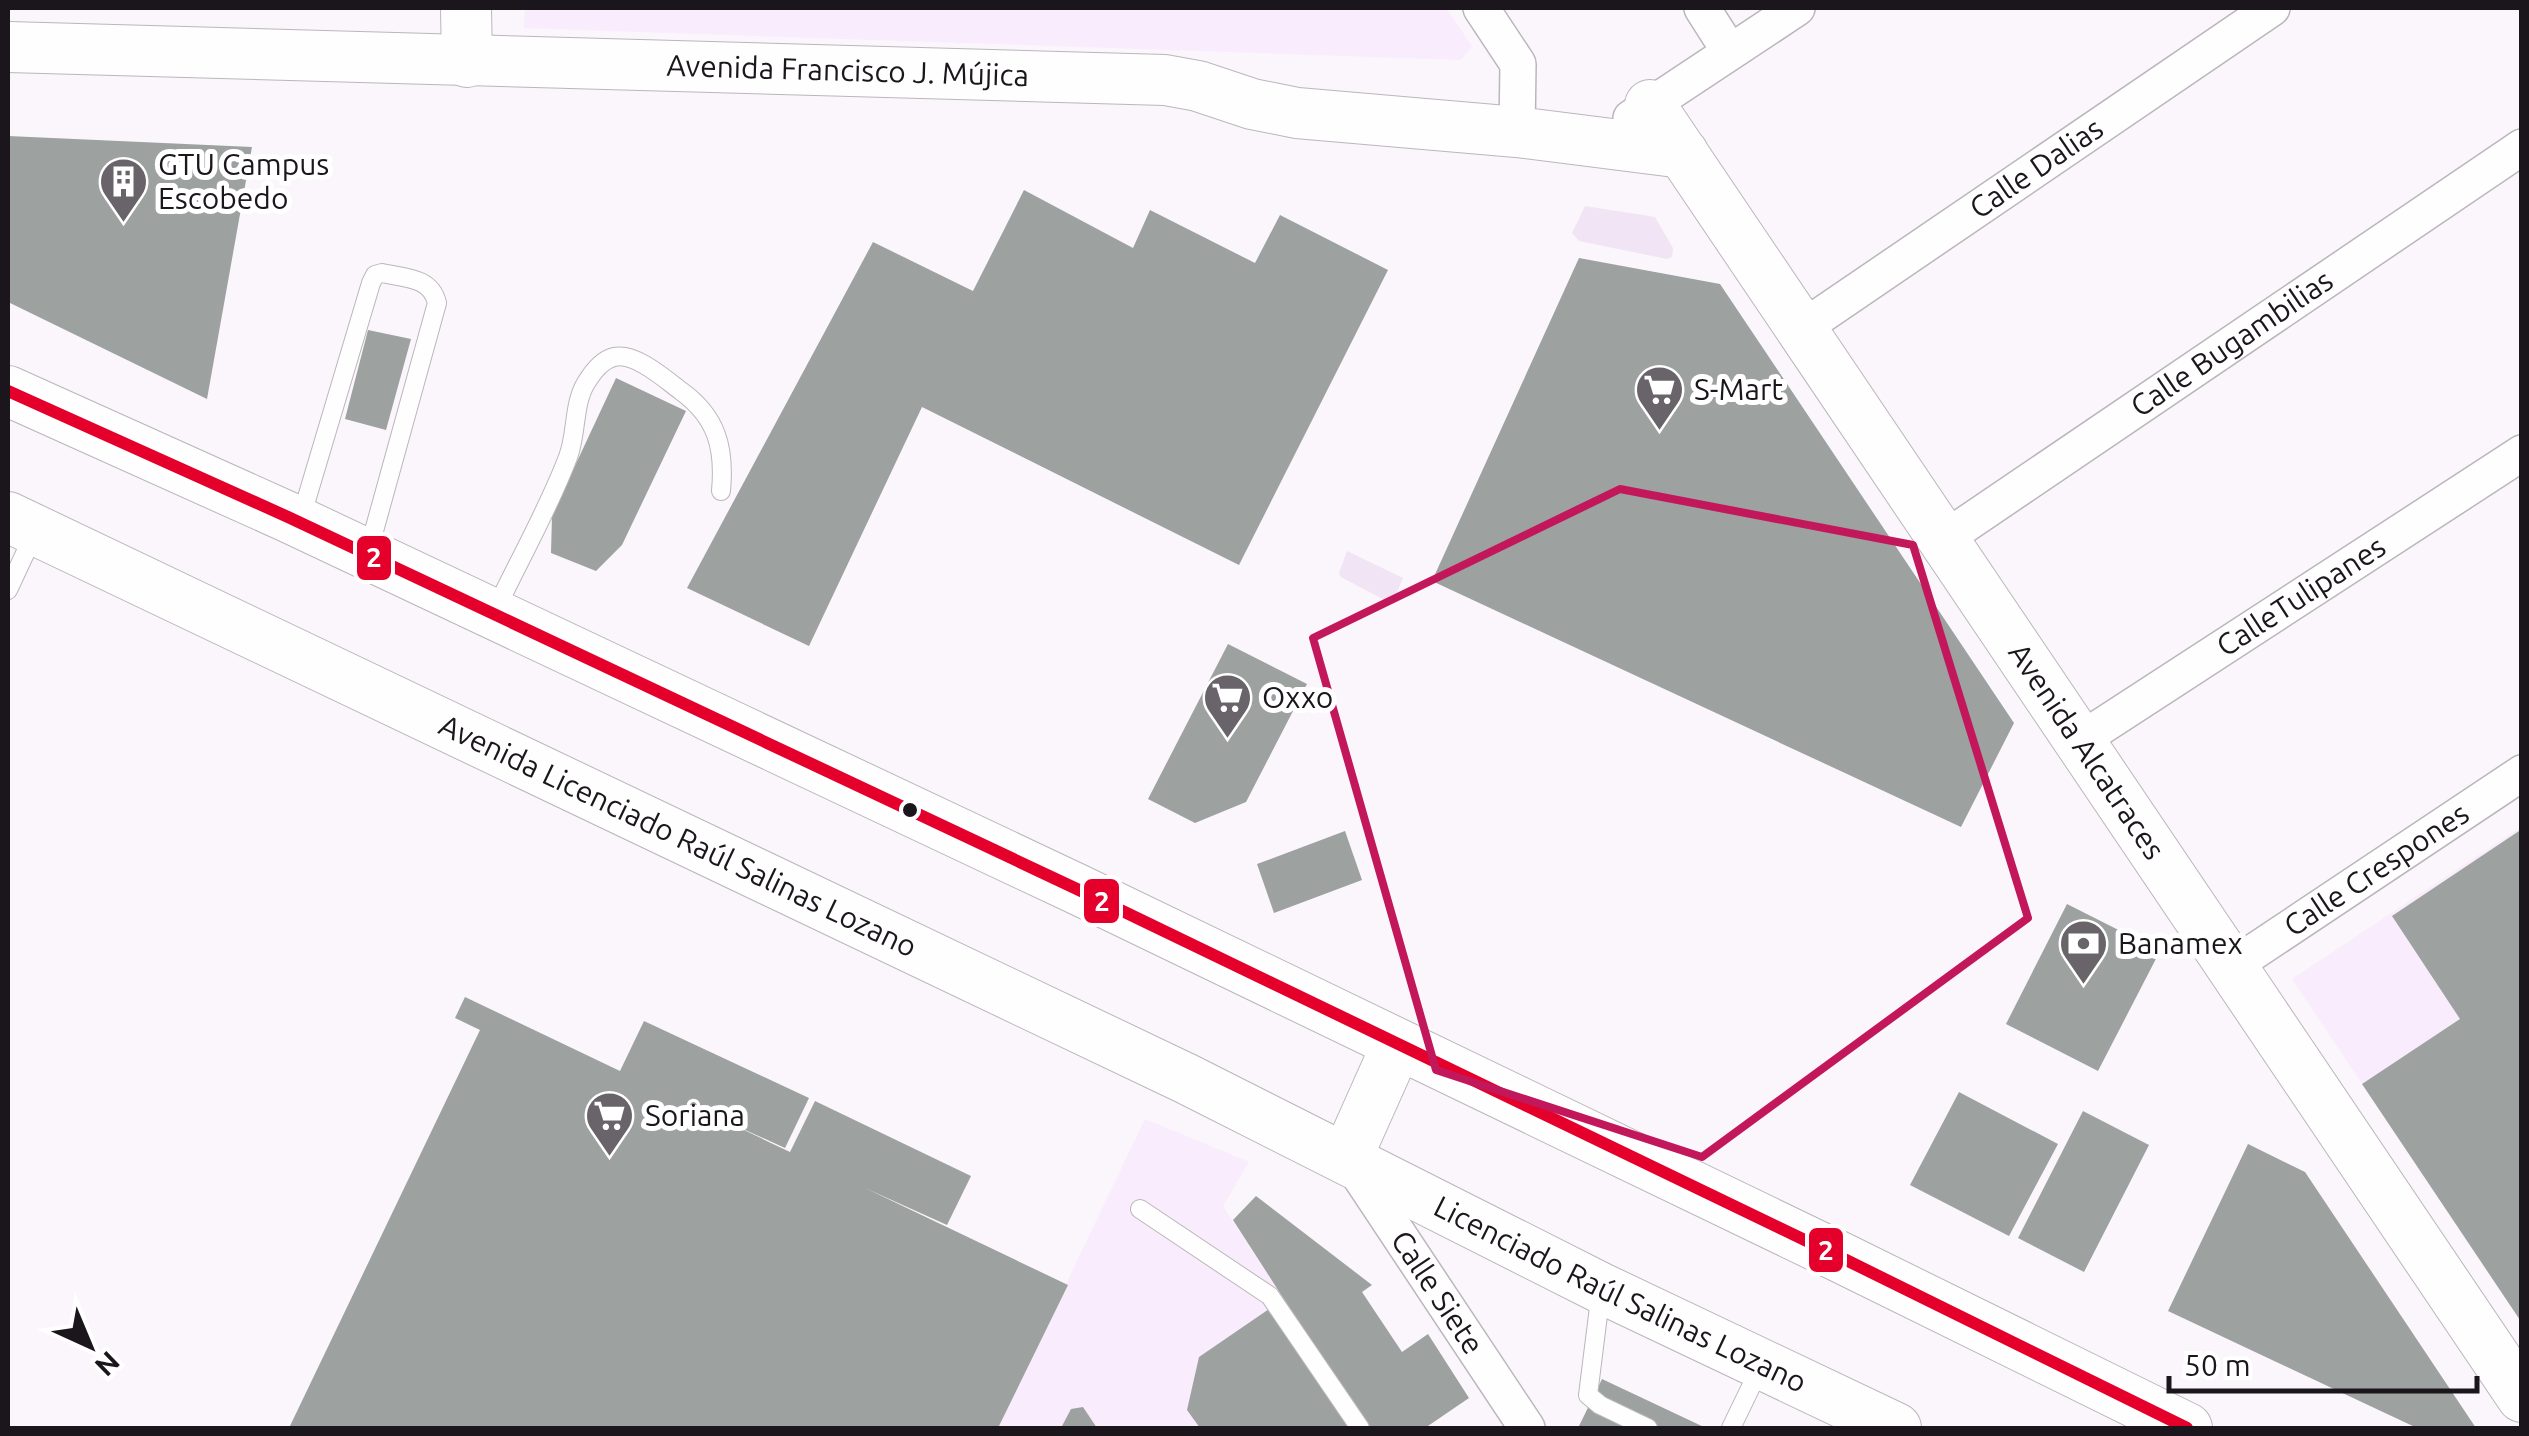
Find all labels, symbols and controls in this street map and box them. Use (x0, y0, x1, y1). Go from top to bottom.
street label: Avenida Francisco J. Mújica (666, 48, 1029, 92)
street label: Calle Dalias (1963, 110, 2109, 225)
place label: GTU Campus Escobedo (158, 147, 329, 215)
building icon: GTU Campus Escobedo (97, 156, 149, 224)
street label: Calle Bugambilias (2124, 262, 2339, 423)
supermarket icon: S-Mart (1633, 364, 1685, 432)
place label: S-Mart (1694, 372, 1783, 406)
street label: CalleTulipanes (2210, 529, 2391, 663)
line badge: 2 (355, 534, 393, 582)
text: 2 (366, 541, 382, 572)
street label: Avenida Alcatraces (2002, 636, 2172, 865)
supermarket icon: Oxxo (1201, 672, 1253, 740)
place label: Oxxo (1262, 680, 1333, 714)
street label: Avenida Licenciado Raúl Salinas Lozano (434, 707, 922, 964)
street label: Calle Crespones (2278, 796, 2475, 943)
unlabelled marker (900, 800, 920, 820)
line badge: 2 (1082, 877, 1121, 925)
text: 2 (1094, 885, 1110, 916)
bank icon: Banamex (2057, 918, 2109, 986)
place label: Banamex (2118, 926, 2243, 960)
supermarket icon: Soriana (584, 1090, 636, 1158)
place label: Soriana (645, 1098, 745, 1132)
street label: Licenciado Raúl Salinas Lozano (1429, 1189, 1812, 1399)
street label: Calle Siete (1385, 1224, 1491, 1360)
line badge: 2 (1807, 1226, 1845, 1274)
text: 2 (1818, 1234, 1834, 1265)
north arrow (40, 1296, 140, 1396)
scale bar (2169, 1331, 2476, 1393)
text: N (89, 1346, 126, 1383)
text: 50 m (2184, 1348, 2251, 1382)

